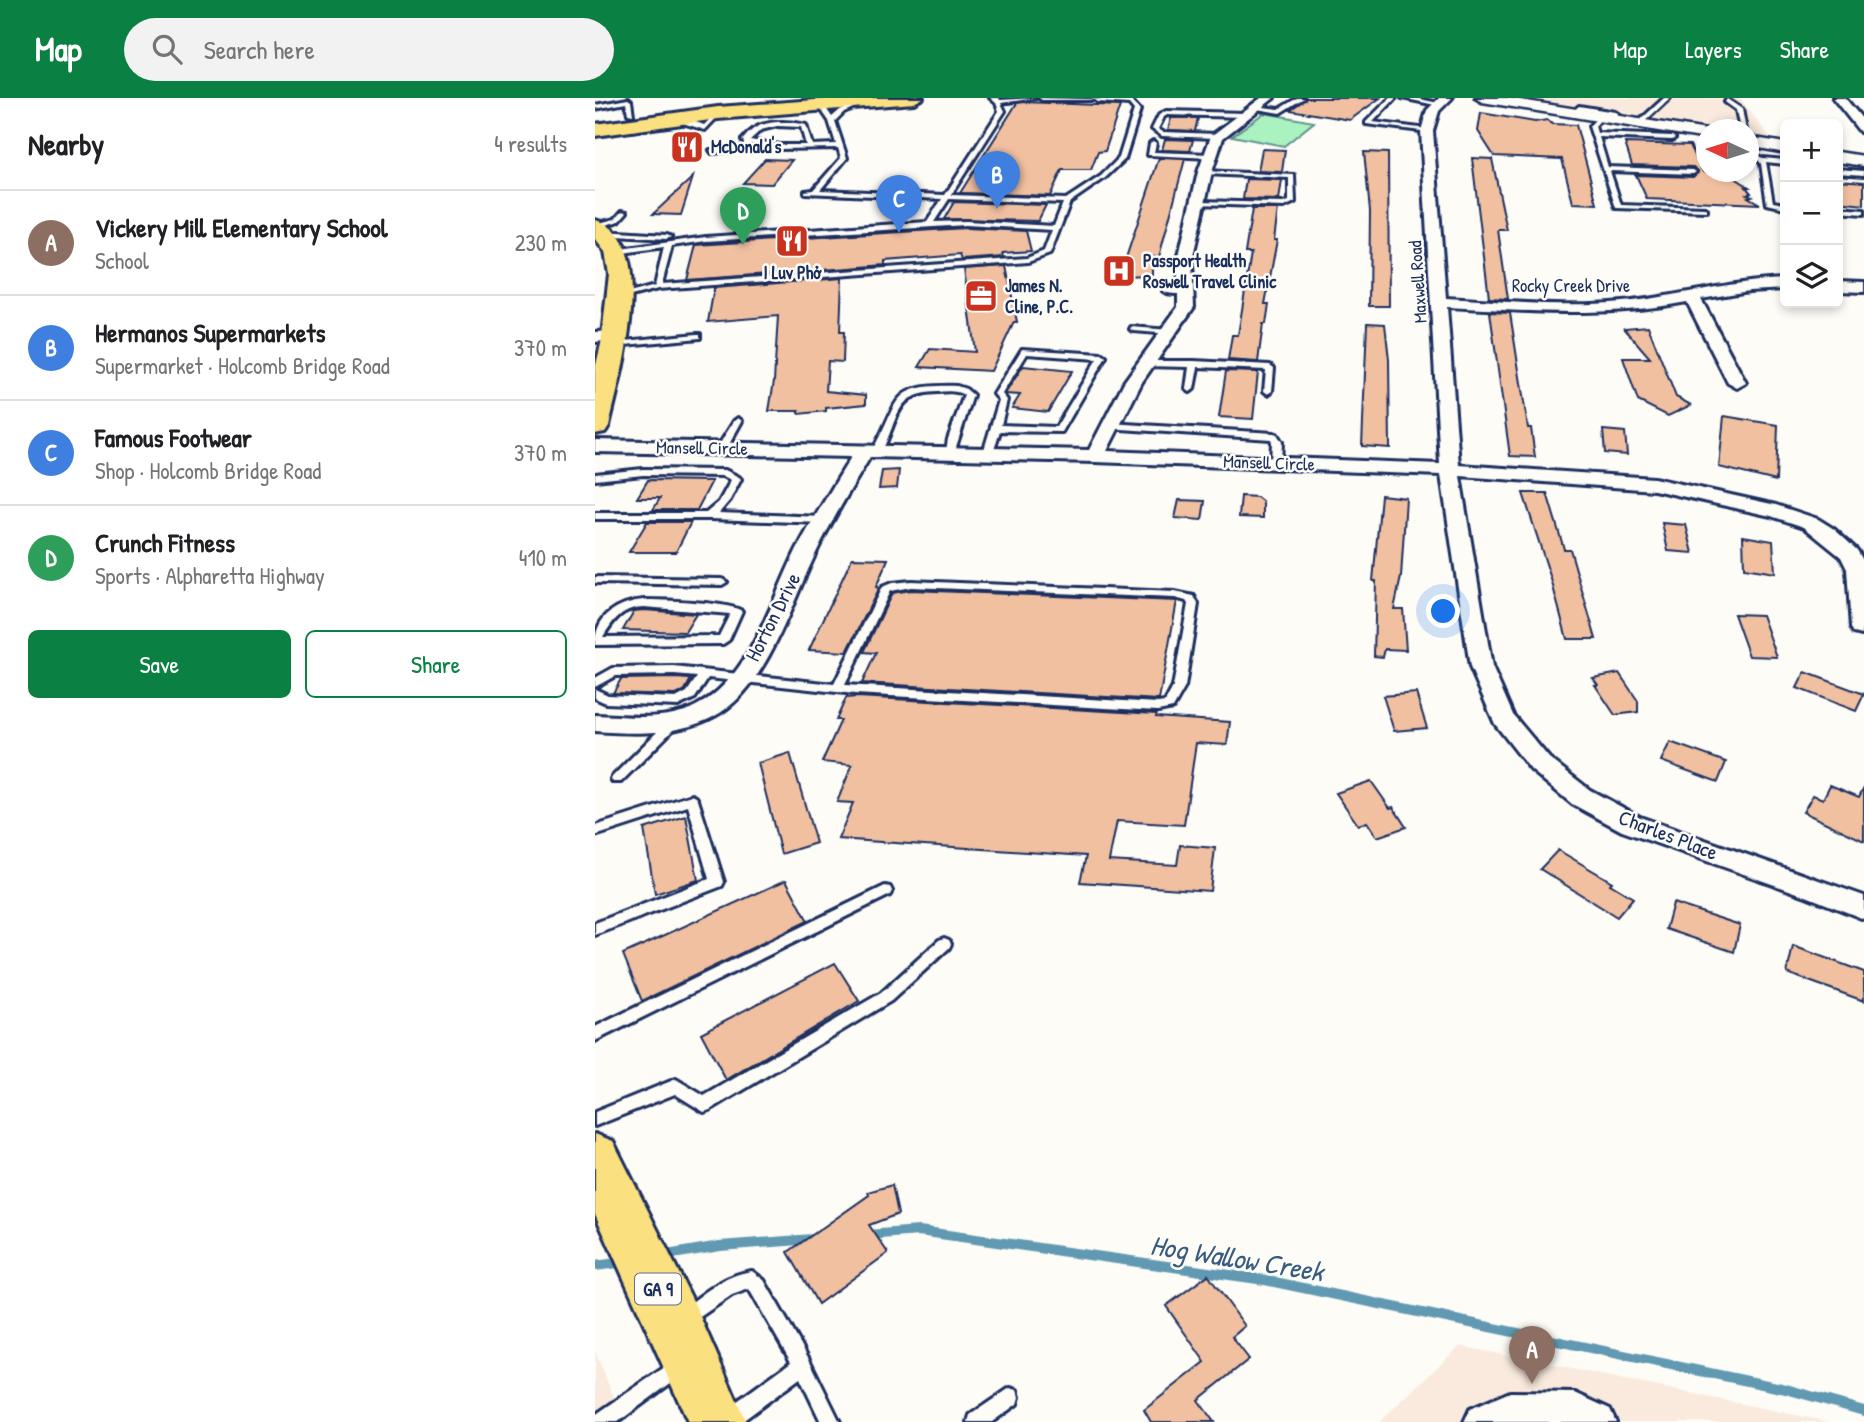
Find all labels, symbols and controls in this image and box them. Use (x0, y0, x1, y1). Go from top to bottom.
search box (124, 18, 614, 81)
text: Map (35, 27, 82, 71)
icon: search (148, 30, 186, 68)
text: Search here (204, 32, 315, 67)
text: Map (1613, 33, 1647, 65)
text: Layers (1685, 33, 1742, 65)
text: Share (1780, 33, 1829, 65)
north arrow (1696, 119, 1759, 182)
map controls (1780, 119, 1843, 308)
button: + (1780, 119, 1843, 182)
text: Nearby (28, 124, 104, 164)
text: 4 results (494, 128, 567, 159)
restaurant icon: McDonald's (668, 128, 706, 166)
place label: McDonald's (711, 134, 781, 159)
pin: B (974, 151, 1020, 209)
pin: C (876, 175, 922, 233)
button: − (1780, 182, 1843, 245)
pin: D (720, 187, 766, 245)
text: Vickery Mill Elementary School (95, 210, 388, 245)
restaurant icon: I Luv Phở (773, 222, 811, 260)
text: A (45, 227, 57, 258)
text: 230 m (515, 227, 567, 258)
street label: Maxwell Road (1402, 240, 1433, 324)
text: School (95, 245, 149, 276)
button: layers (1780, 245, 1843, 308)
place label: Passport Health Roswell Travel Clinic (1143, 248, 1277, 294)
hospital icon: Passport Health Roswell Travel Clinic (1100, 252, 1138, 290)
place label: I Luv Phở (763, 260, 822, 285)
place label: James N. Cline, P.C. (1005, 273, 1073, 319)
street label: Rocky Creek Drive (1512, 273, 1630, 298)
office icon: James N. Cline, P.C. (962, 277, 1000, 315)
text: Hermanos Supermarkets (95, 315, 325, 350)
text: B (45, 332, 57, 363)
text: 370 m (514, 332, 567, 363)
text: Supermarket · Holcomb Bridge Road (95, 350, 390, 381)
text: Famous Footwear (95, 420, 252, 455)
street label: Mansell Circle (656, 434, 748, 461)
text: C (45, 437, 57, 468)
text: 370 m (514, 437, 567, 468)
street label: Mansell Circle (1223, 448, 1315, 477)
text: Shop · Holcomb Bridge Road (95, 455, 321, 486)
text: Crunch Fitness (95, 525, 235, 560)
text: D (46, 542, 56, 573)
text: 410 m (519, 542, 567, 573)
text: Sports · Alpharetta Highway (95, 560, 325, 591)
street label: Horton Drive (738, 567, 807, 666)
your location (1426, 594, 1460, 628)
button: Save (28, 630, 291, 698)
button: Share (305, 630, 567, 698)
street label: Charles Place (1614, 802, 1722, 867)
water label: Hog Wallow Creek (1148, 1226, 1328, 1291)
road number: GA 9 (635, 1274, 681, 1304)
pin: A (1509, 1326, 1555, 1384)

